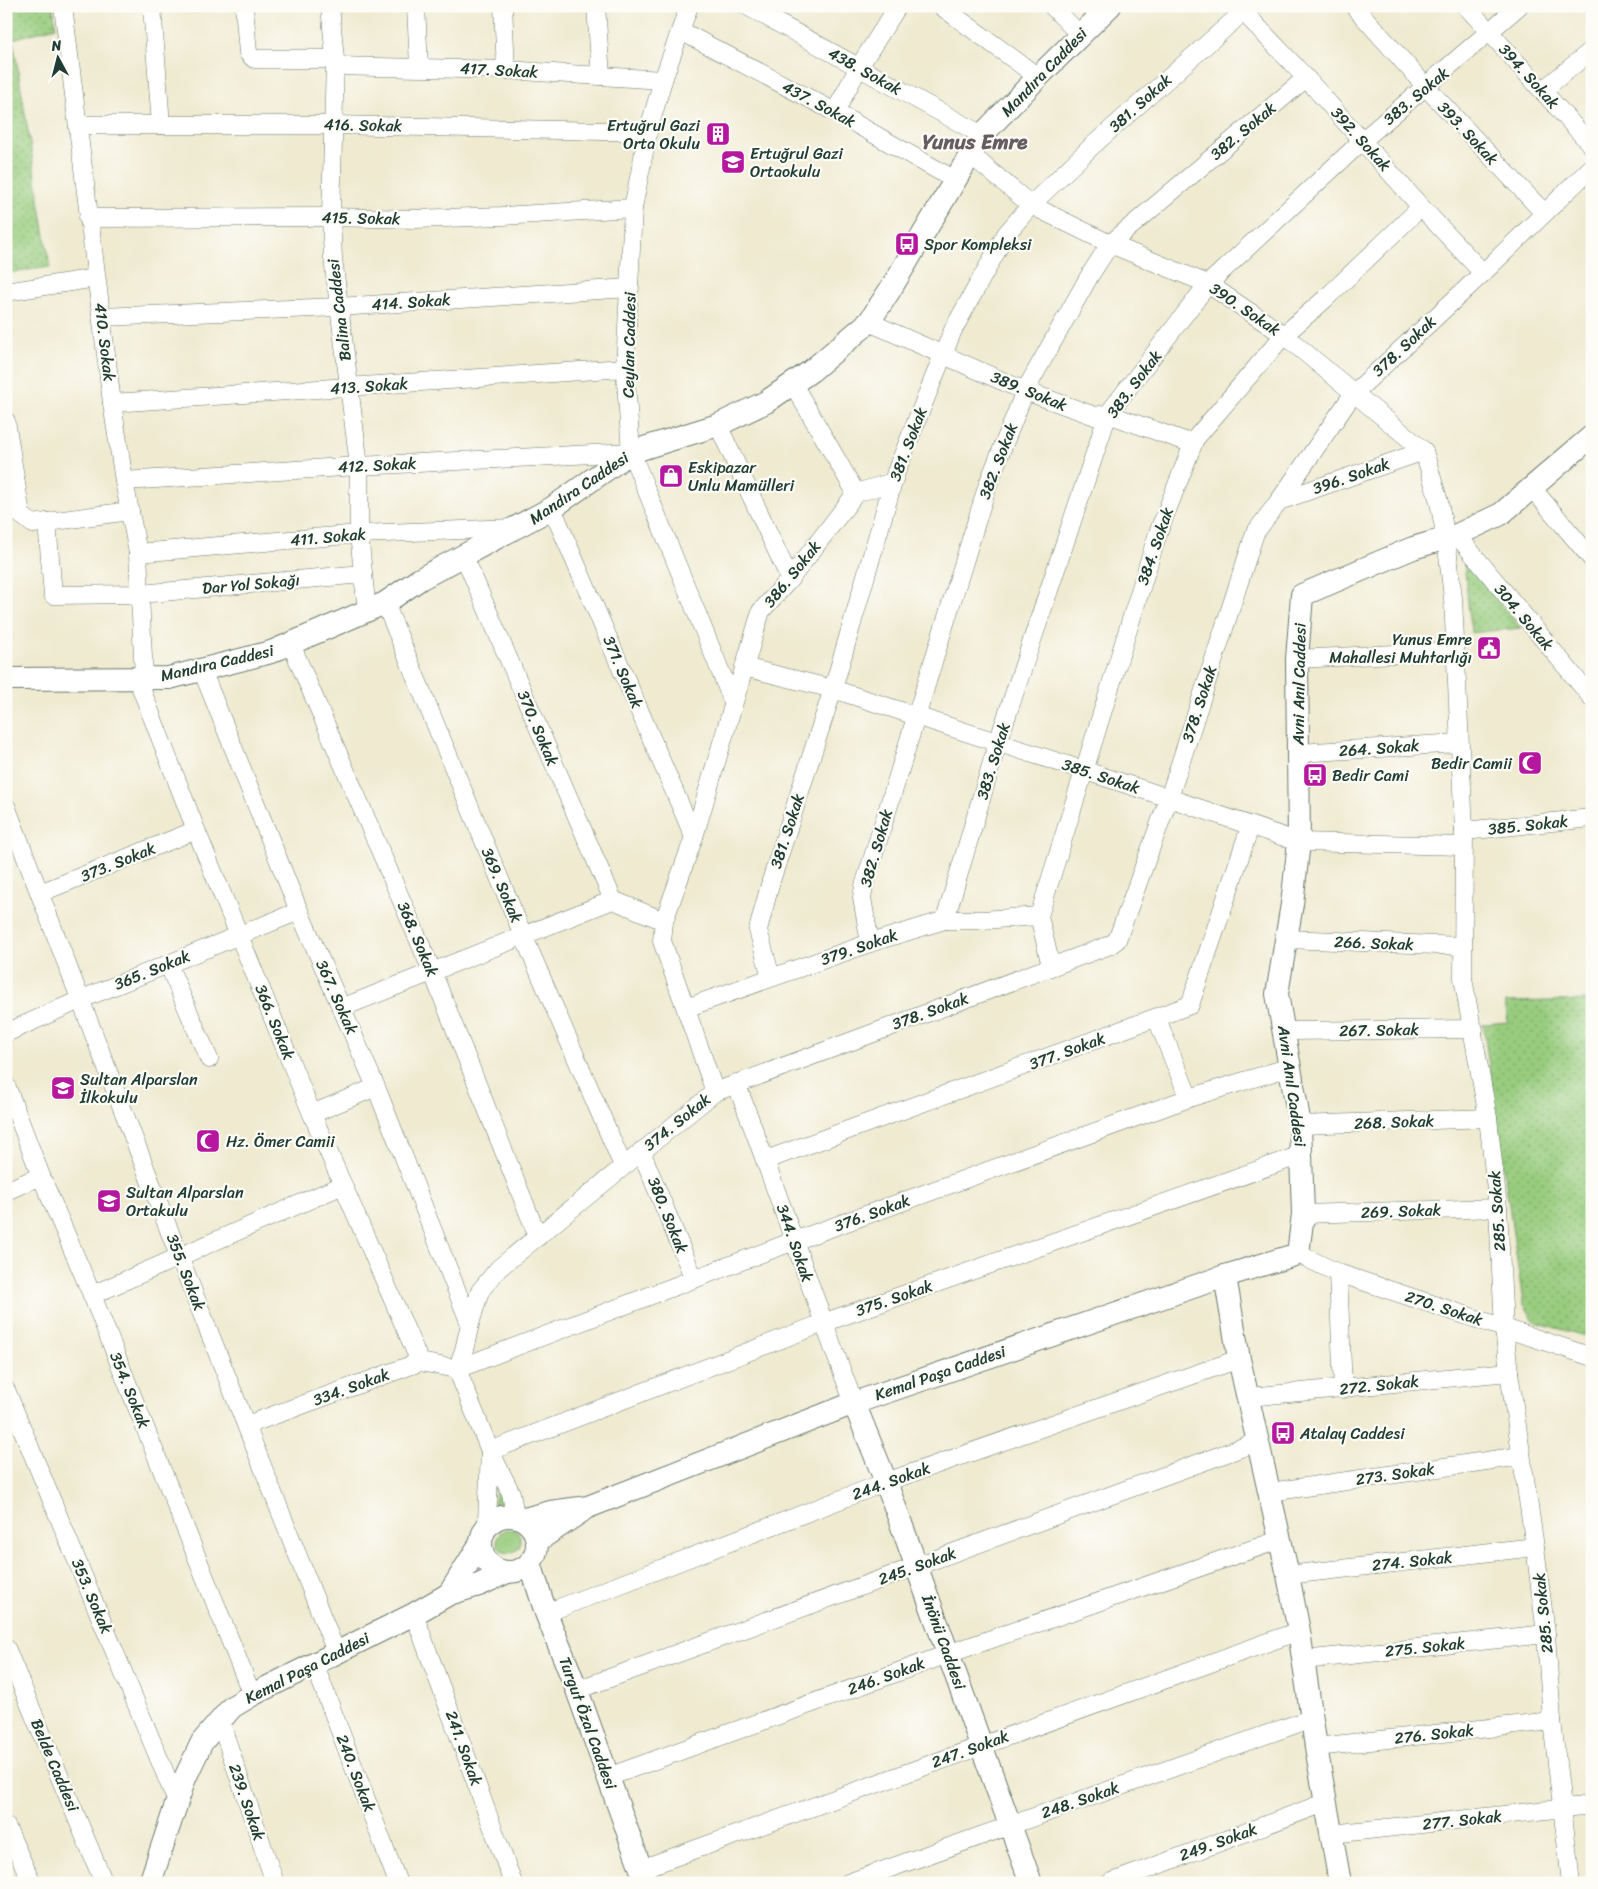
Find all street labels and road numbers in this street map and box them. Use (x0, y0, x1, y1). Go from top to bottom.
street label: Mandıra Caddesi (993, 20, 1095, 124)
street label: 394. Sokak (1491, 36, 1567, 116)
street label: 438. Sokak (823, 39, 908, 103)
street label: 417. Sokak (459, 53, 539, 87)
street label: 383. Sokak (1376, 59, 1456, 133)
street label: 381. Sokak (1102, 66, 1179, 140)
street label: 437. Sokak (777, 72, 862, 136)
street label: 382. Sokak (1203, 94, 1283, 168)
street label: 393. Sokak (1430, 94, 1506, 172)
street label: 392. Sokak (1323, 100, 1399, 179)
street label: 416. Sokak (324, 110, 403, 140)
street label: 415. Sokak (321, 203, 401, 233)
street label: Balina Caddesi (318, 257, 360, 363)
street label: 390. Sokak (1203, 274, 1287, 344)
street label: 414. Sokak (371, 285, 452, 319)
street label: Ceylan Caddesi (614, 291, 644, 398)
street label: 410. Sokak (86, 301, 124, 384)
street label: 378. Sokak (1365, 308, 1443, 384)
street label: 383. Sokak (1099, 343, 1170, 424)
street label: 389. Sokak (986, 362, 1072, 420)
street label: 413. Sokak (329, 369, 409, 403)
street label: 381. Sokak (881, 402, 936, 485)
street label: 382. Sokak (970, 418, 1026, 503)
street label: Mandıra Caddesi (523, 443, 636, 532)
street label: 412. Sokak (337, 448, 417, 482)
street label: 396. Sokak (1309, 449, 1394, 503)
street label: 384. Sokak (1128, 503, 1182, 589)
street label: 411. Sokak (289, 519, 368, 555)
street label: 386. Sokak (756, 534, 829, 614)
street label: Dar Yol Sokağı (201, 565, 301, 603)
street label: 304. Sokak (1487, 577, 1561, 658)
street label: Avni Anıl Caddesi (1283, 622, 1315, 746)
street label: 371. Sokak (595, 631, 652, 714)
street label: Mandıra Caddesi (157, 636, 277, 690)
street label: 378. Sokak (1173, 661, 1225, 746)
street label: 370. Sokak (509, 685, 567, 771)
street label: 383. Sokak (968, 718, 1019, 803)
street label: 264. Sokak (1338, 731, 1421, 765)
street label: 385. Sokak (1058, 750, 1144, 802)
street label: 381. Sokak (761, 789, 813, 872)
street label: 382. Sokak (851, 805, 901, 890)
street label: 385. Sokak (1487, 806, 1570, 844)
street label: 373. Sokak (76, 834, 160, 890)
street label: 369. Sokak (473, 843, 531, 928)
street label: 368. Sokak (389, 897, 447, 982)
street label: 379. Sokak (816, 920, 902, 974)
street label: 266. Sokak (1334, 927, 1415, 959)
street label: 365. Sokak (110, 941, 195, 998)
street label: 367. Sokak (308, 955, 367, 1040)
street label: 366. Sokak (247, 980, 303, 1065)
street label: 378. Sokak (888, 984, 973, 1038)
street label: 267. Sokak (1339, 1015, 1420, 1045)
street label: Avni Anıl Caddesi (1269, 1022, 1315, 1149)
street label: 377. Sokak (1025, 1024, 1110, 1078)
street label: 374. Sokak (637, 1085, 718, 1158)
street label: 268. Sokak (1353, 1106, 1435, 1138)
street label: 285. Sokak (1480, 1169, 1514, 1252)
street label: 380. Sokak (639, 1172, 697, 1258)
street label: 376. Sokak (830, 1186, 915, 1240)
street label: 269. Sokak (1360, 1195, 1442, 1227)
street label: 344. Sokak (768, 1200, 822, 1286)
street label: 355. Sokak (158, 1229, 214, 1315)
street label: 375. Sokak (852, 1271, 937, 1325)
street label: 270. Sokak (1401, 1282, 1487, 1334)
street label: Kemal Paşa Caddesi (870, 1337, 1010, 1409)
street label: 354. Sokak (101, 1347, 159, 1433)
street label: 334. Sokak (309, 1360, 394, 1414)
street label: 272. Sokak (1338, 1366, 1421, 1404)
street label: 244. Sokak (848, 1453, 935, 1509)
street label: 273. Sokak (1354, 1454, 1437, 1494)
street label: 245. Sokak (874, 1538, 961, 1594)
street label: 274. Sokak (1370, 1542, 1454, 1580)
street label: 353. Sokak (63, 1554, 121, 1639)
street label: 285. Sokak (1524, 1571, 1562, 1655)
street label: İnönü Caddesi (913, 1589, 975, 1694)
street label: Kemal Paşa Caddesi (239, 1624, 375, 1712)
street label: 275. Sokak (1384, 1628, 1467, 1666)
street label: 246. Sokak (843, 1648, 929, 1703)
street label: Turgut Özal Caddesi (551, 1653, 626, 1794)
street label: 241. Sokak (437, 1706, 491, 1790)
street label: Belde Caddesi (22, 1714, 88, 1817)
street label: 276. Sokak (1393, 1715, 1476, 1753)
street label: 247. Sokak (927, 1721, 1013, 1776)
street label: 240. Sokak (328, 1730, 384, 1817)
street label: 239. Sokak (220, 1759, 274, 1845)
street label: 248. Sokak (1037, 1773, 1124, 1827)
street label: 277. Sokak (1421, 1801, 1504, 1839)
street label: 249. Sokak (1175, 1814, 1262, 1870)

